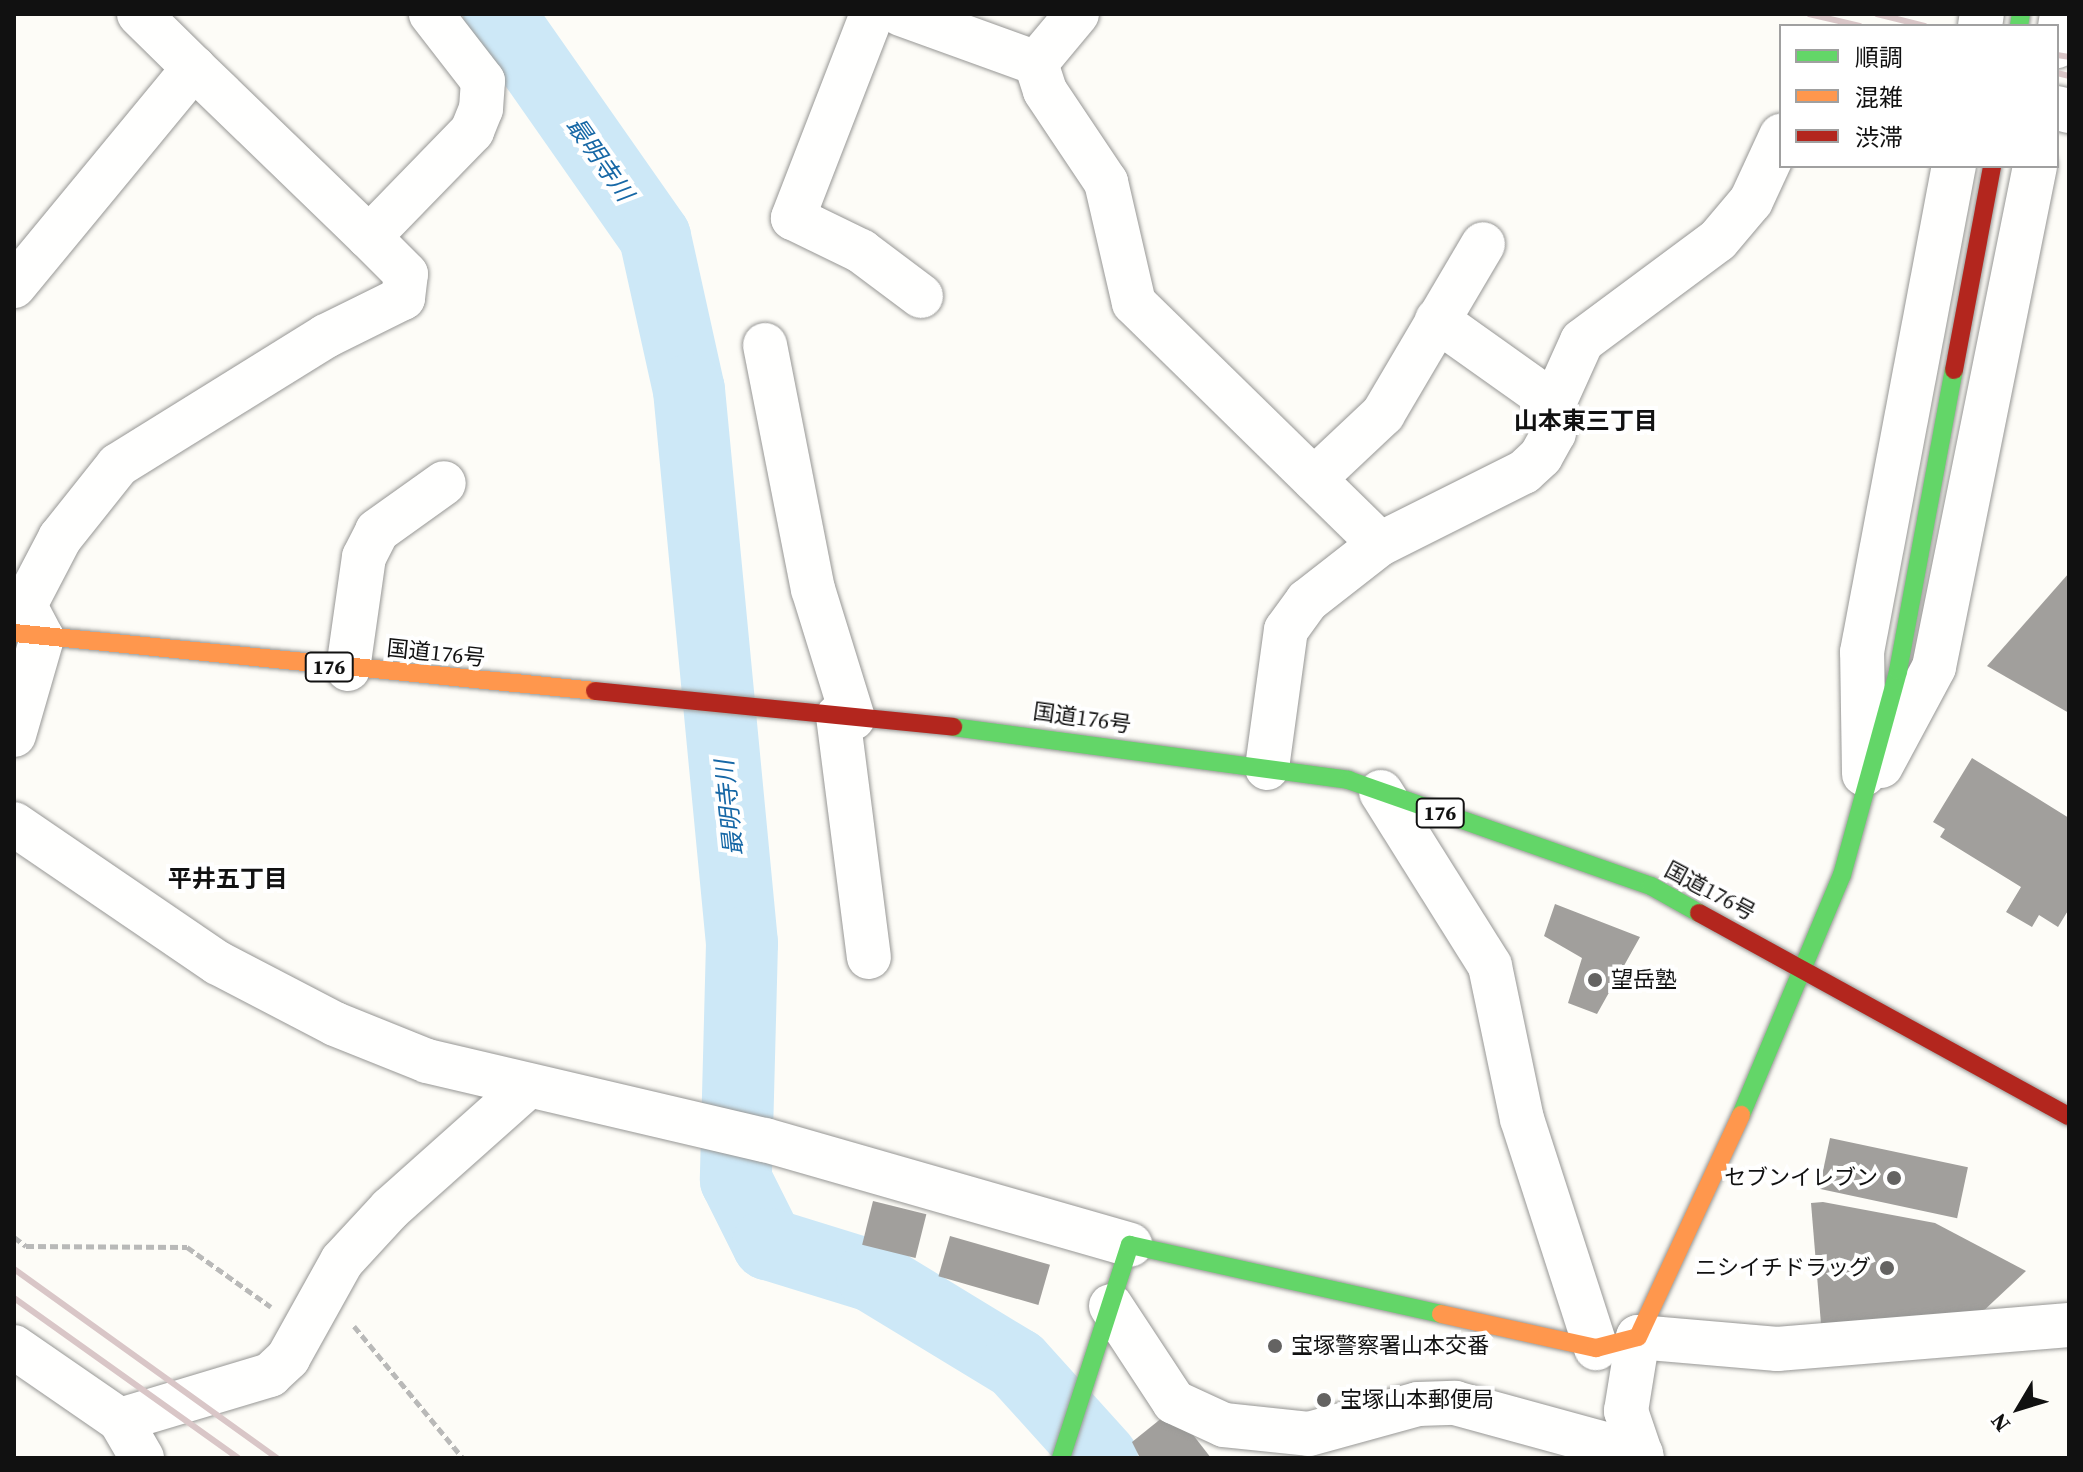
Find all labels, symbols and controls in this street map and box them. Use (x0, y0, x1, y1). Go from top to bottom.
legend (1779, 24, 2059, 168)
text: 順調 (1855, 41, 1903, 74)
text: 混雑 (1855, 81, 1903, 114)
water label: 最明寺川 (561, 111, 639, 207)
text: 渋滞 (1855, 121, 1903, 154)
district label: 山本東三丁目 (1514, 407, 1658, 435)
street label: 国道176号 (385, 635, 487, 671)
road number: 176 (303, 651, 355, 683)
street label: 国道176号 (1031, 698, 1133, 738)
water label: 最明寺川 (710, 759, 748, 857)
road number: 176 (1414, 797, 1466, 829)
street label: 国道176号 (1660, 856, 1760, 926)
district label: 平井五丁目 (168, 865, 288, 893)
place label: 望岳塾 (1611, 967, 1677, 993)
marker: 望岳塾 (1586, 971, 1604, 989)
place label: セブンイレブン (1724, 1165, 1878, 1191)
marker: セブンイレブン (1885, 1169, 1903, 1187)
place label: ニシイチドラッグ (1695, 1255, 1871, 1281)
marker: ニシイチドラッグ (1878, 1259, 1896, 1277)
place label: 宝塚警察署山本交番 (1291, 1333, 1489, 1359)
marker: 宝塚警察署山本交番 (1266, 1337, 1284, 1355)
north arrow (1979, 1368, 2059, 1448)
place label: 宝塚山本郵便局 (1340, 1387, 1494, 1413)
marker: 宝塚山本郵便局 (1315, 1391, 1333, 1409)
text: N (1983, 1407, 2017, 1438)

